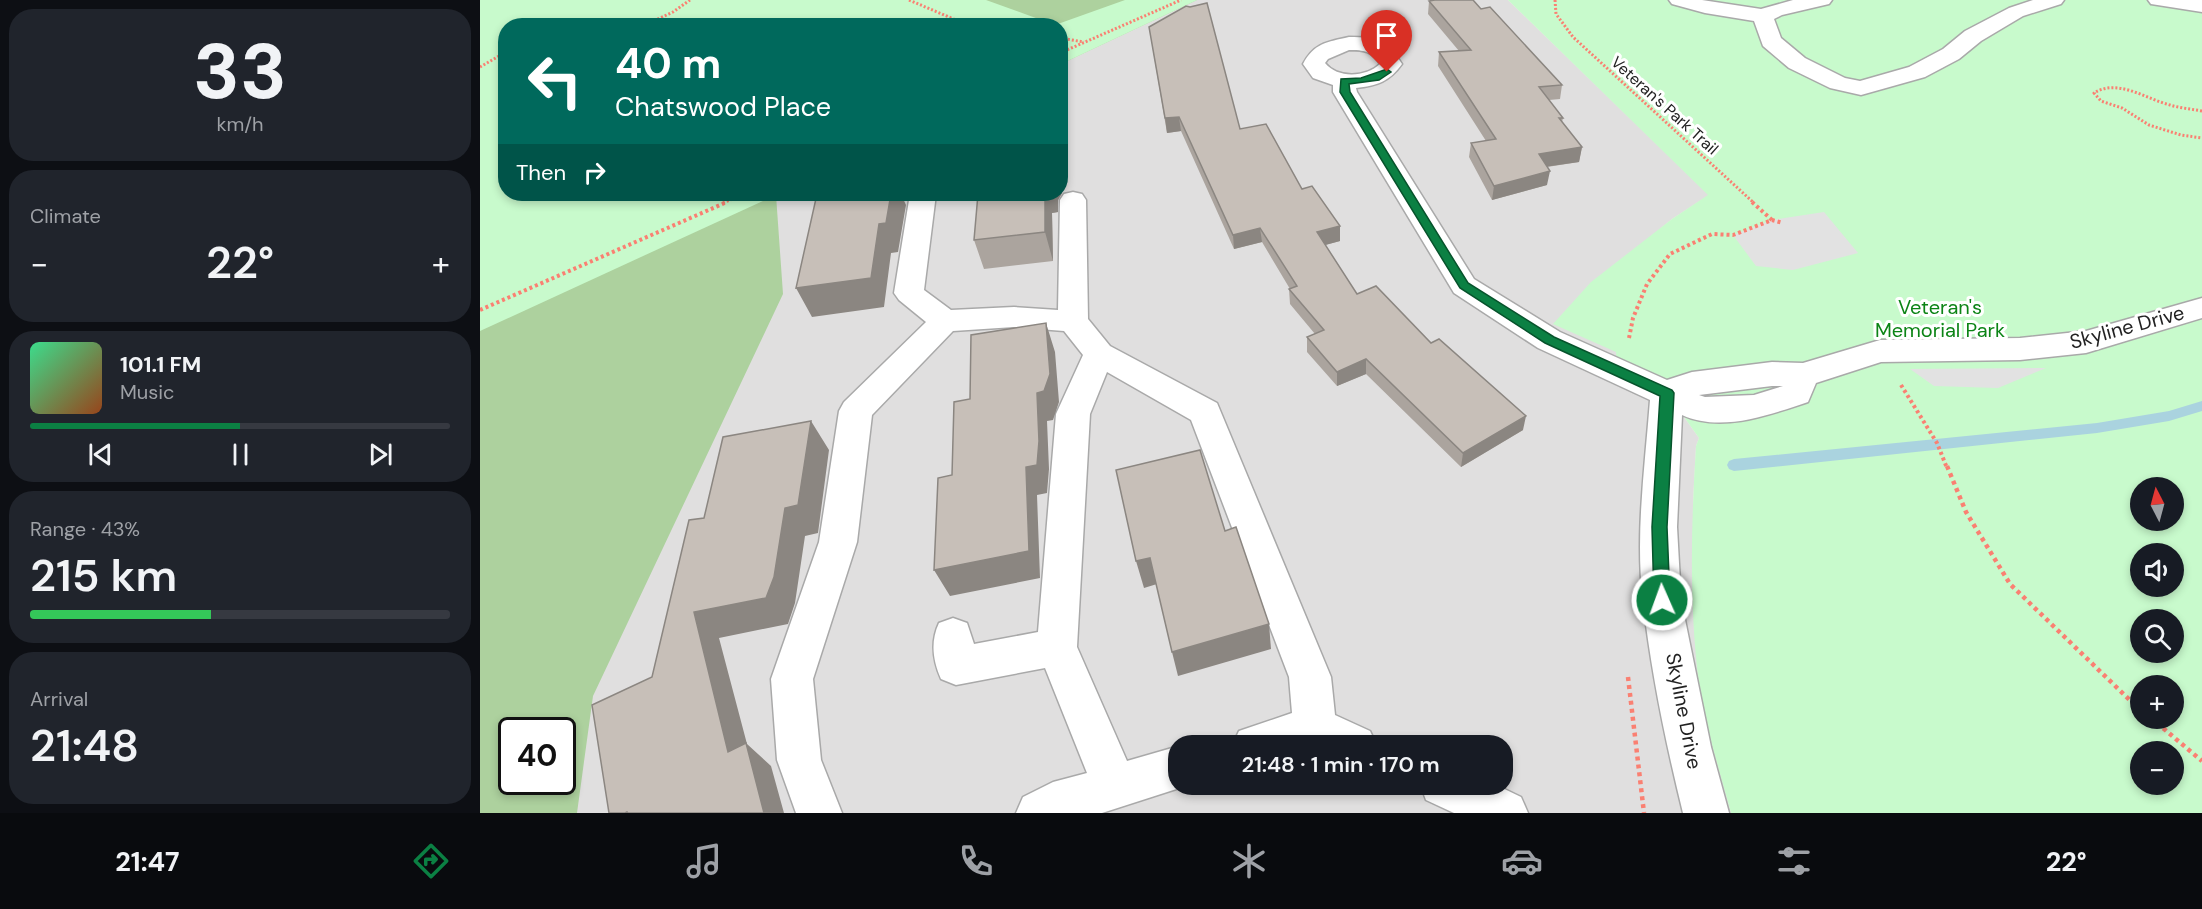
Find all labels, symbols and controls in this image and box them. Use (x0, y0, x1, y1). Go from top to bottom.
pin (1361, 10, 1412, 72)
icon: arrive (1370, 19, 1403, 52)
text: 33 (193, 21, 287, 122)
text: 40 m (615, 36, 721, 91)
icon: left (516, 42, 594, 120)
street label: Veteran's Park Trail (1607, 52, 1723, 159)
text: Chatswood Place (615, 89, 831, 124)
text: km/h (216, 111, 264, 137)
icon: right (578, 156, 611, 189)
text: Then (516, 158, 566, 187)
text: Climate (30, 203, 101, 229)
text: 22° (206, 233, 274, 292)
text: − (30, 242, 48, 285)
text: + (432, 242, 450, 285)
park label: Veteran's Memorial Park (1875, 294, 2005, 343)
street label: Skyline Drive (2067, 299, 2187, 355)
text: 101.1 FM (120, 350, 201, 379)
text: Music (120, 379, 175, 405)
icon: previous (84, 438, 117, 471)
icon: pause (224, 438, 257, 471)
icon: next (364, 438, 397, 471)
north arrow (2130, 477, 2184, 531)
map controls (2130, 477, 2184, 795)
text: Range · 43% (30, 516, 140, 542)
button: sound (2130, 543, 2184, 597)
text: 215 km (30, 546, 177, 605)
position arrow (1630, 568, 1694, 632)
button: search (2130, 609, 2184, 663)
street label: Skyline Drive (1660, 651, 1708, 771)
button: + (2130, 675, 2184, 729)
text: Arrival (30, 686, 88, 712)
text: 21:48 (30, 716, 139, 775)
speed limit sign: 40 (498, 717, 576, 795)
button: − (2130, 741, 2184, 795)
text: 21:48 · 1 min · 170 m (1241, 750, 1440, 779)
icon: directions (410, 840, 452, 882)
icon: music (683, 840, 725, 882)
icon: phone (955, 840, 997, 882)
icon: climate (1228, 840, 1270, 882)
icon: car (1501, 840, 1543, 882)
icon: filters (1773, 840, 1815, 882)
text: 21:47 (115, 844, 180, 879)
text: 22° (2046, 844, 2087, 879)

